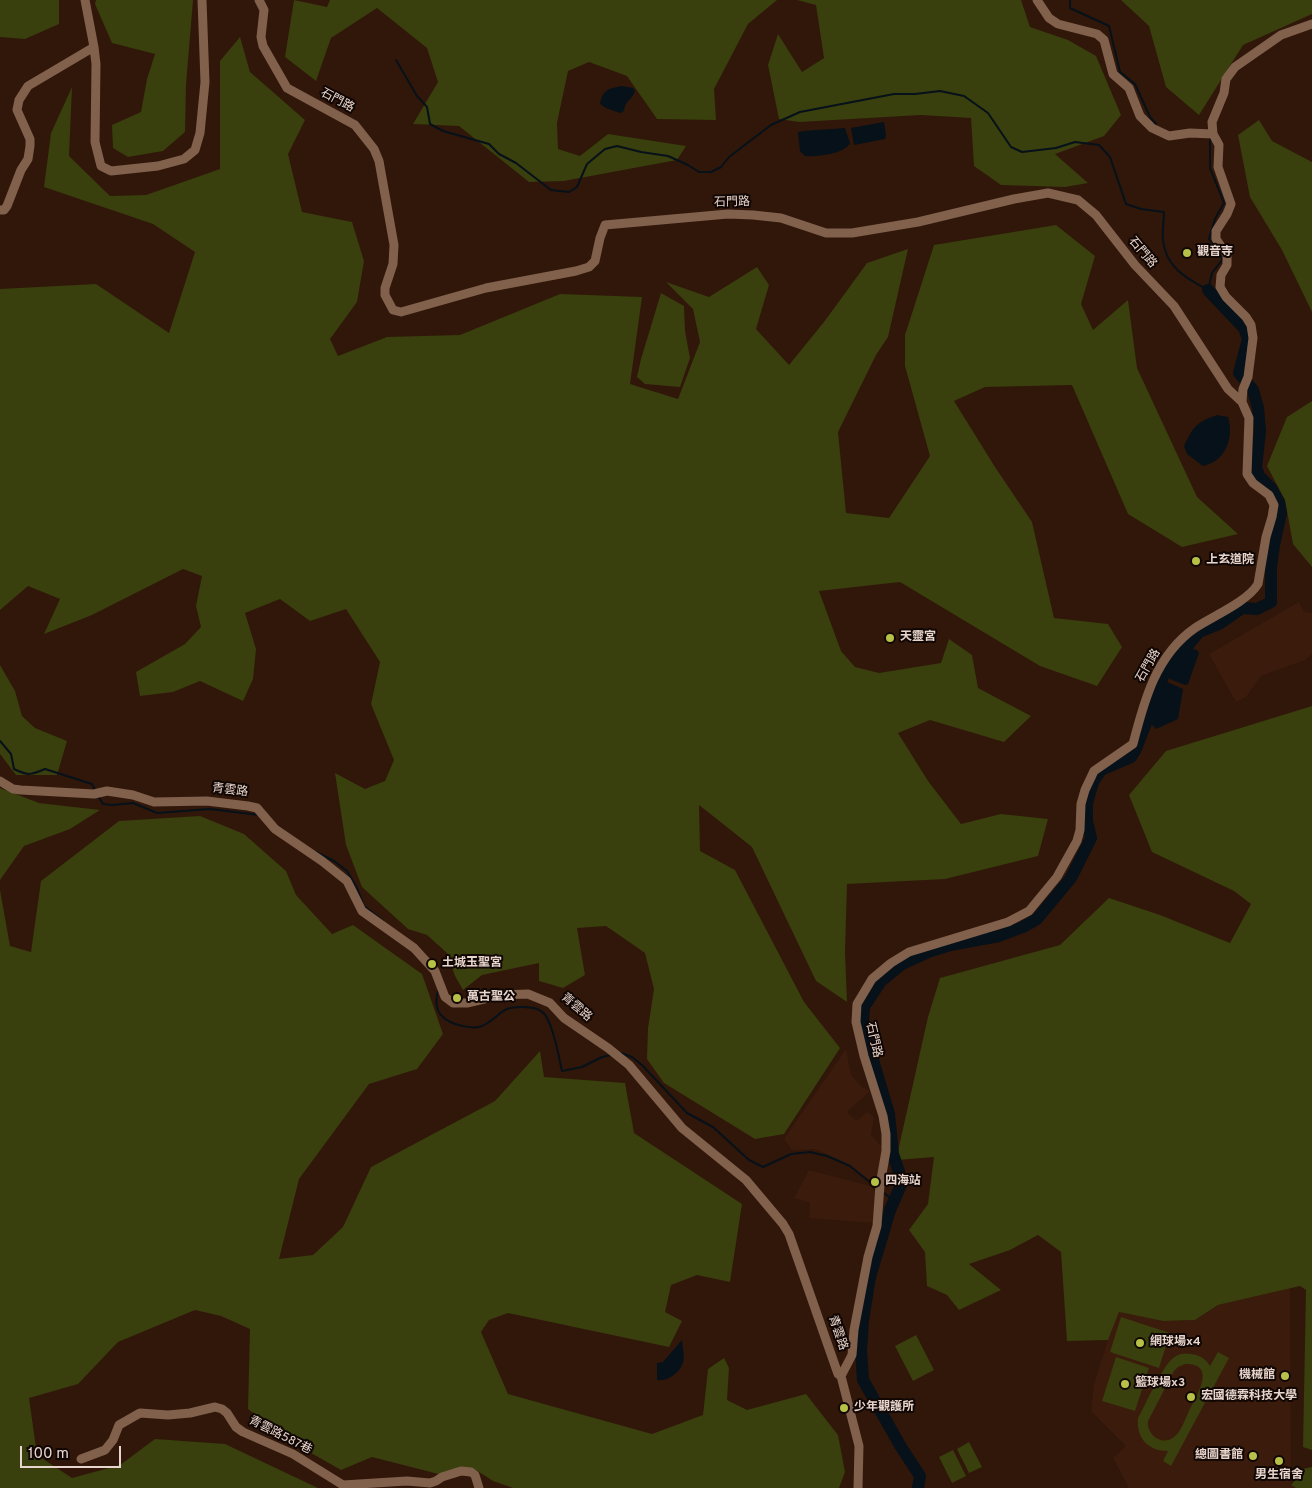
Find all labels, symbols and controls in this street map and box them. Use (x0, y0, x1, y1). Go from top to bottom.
street label: 石門路 (318, 86, 356, 116)
street label: 石門路 (714, 195, 750, 211)
street label: 石門路 (1125, 235, 1159, 271)
place label: 觀音寺 (1197, 246, 1233, 260)
marker: 觀音寺 (1181, 247, 1193, 259)
place label: 上玄道院 (1206, 554, 1254, 568)
marker: 上玄道院 (1190, 555, 1202, 567)
place label: 天靈宮 (900, 631, 936, 645)
marker: 天靈宮 (884, 632, 896, 644)
street label: 石門路 (1134, 647, 1164, 685)
street label: 青雲路 (211, 782, 249, 800)
place label: 土城玉聖宮 (442, 957, 502, 971)
marker: 土城玉聖宮 (426, 958, 438, 970)
place label: 萬古聖公 (467, 991, 515, 1005)
street label: 青雲路 (558, 991, 594, 1025)
marker: 萬古聖公 (451, 992, 463, 1004)
street label: 石門路 (862, 1021, 884, 1059)
place label: 四海站 (885, 1175, 921, 1189)
marker: 四海站 (869, 1176, 881, 1188)
street label: 青雲路 (824, 1314, 850, 1352)
place label: 網球場x4 (1150, 1336, 1201, 1350)
marker: 網球場x4 (1134, 1337, 1146, 1349)
place label: 機械館 (1239, 1369, 1275, 1383)
marker: 機械館 (1279, 1370, 1291, 1382)
place label: 籃球場x3 (1135, 1377, 1185, 1391)
marker: 籃球場x3 (1119, 1378, 1131, 1390)
place label: 宏國德霖科技大學 (1201, 1390, 1297, 1404)
marker: 宏國德霖科技大學 (1185, 1391, 1197, 1403)
place label: 少年觀護所 (854, 1401, 914, 1415)
marker: 少年觀護所 (838, 1402, 850, 1414)
street label: 青雲路587巷 (246, 1414, 314, 1458)
scale bar (22, 1436, 124, 1468)
text: 100 m (28, 1445, 69, 1464)
place label: 總圖書館 (1195, 1449, 1243, 1463)
marker: 總圖書館 (1247, 1450, 1259, 1462)
marker: 男生宿舍 (1273, 1455, 1285, 1467)
place label: 男生宿舍 (1255, 1469, 1303, 1483)

